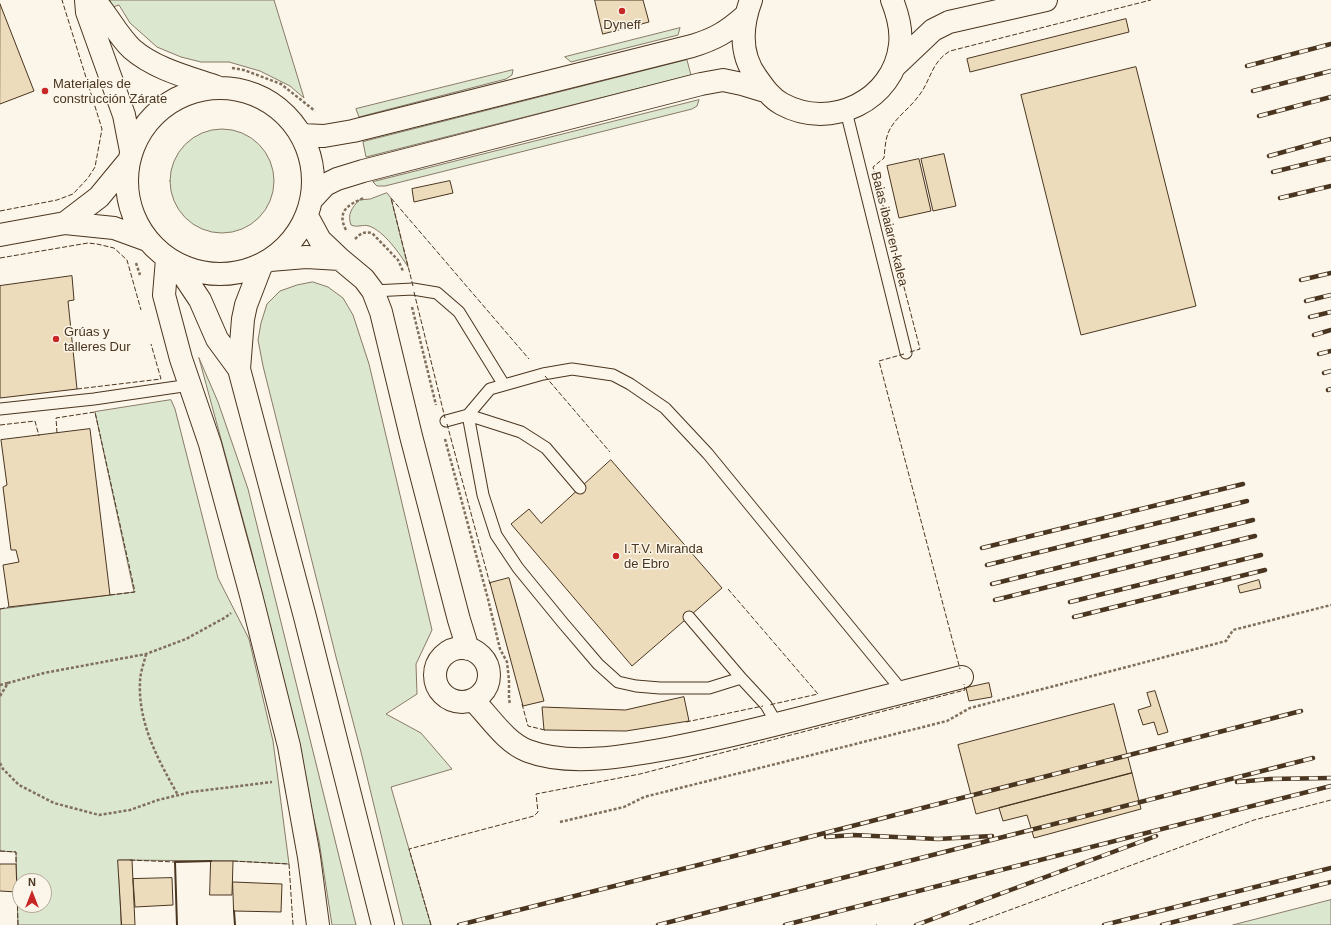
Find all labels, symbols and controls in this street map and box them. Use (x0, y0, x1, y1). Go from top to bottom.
marker: Dyneff (617, 6, 627, 16)
place label: Dyneff (603, 17, 641, 33)
place label: Materiales de construcción Zárate (53, 76, 167, 107)
marker: Materiales de construcción Zárate (40, 86, 50, 96)
street label: Baias ibaiaren kalea (867, 170, 911, 288)
place label: Grúas y talleres Dur (64, 324, 130, 355)
marker: Grúas y talleres Dur (51, 334, 61, 344)
place label: I.T.V. Miranda de Ebro (624, 541, 703, 572)
marker: I.T.V. Miranda de Ebro (611, 551, 621, 561)
north arrow (12, 873, 52, 913)
text: N (28, 876, 36, 888)

